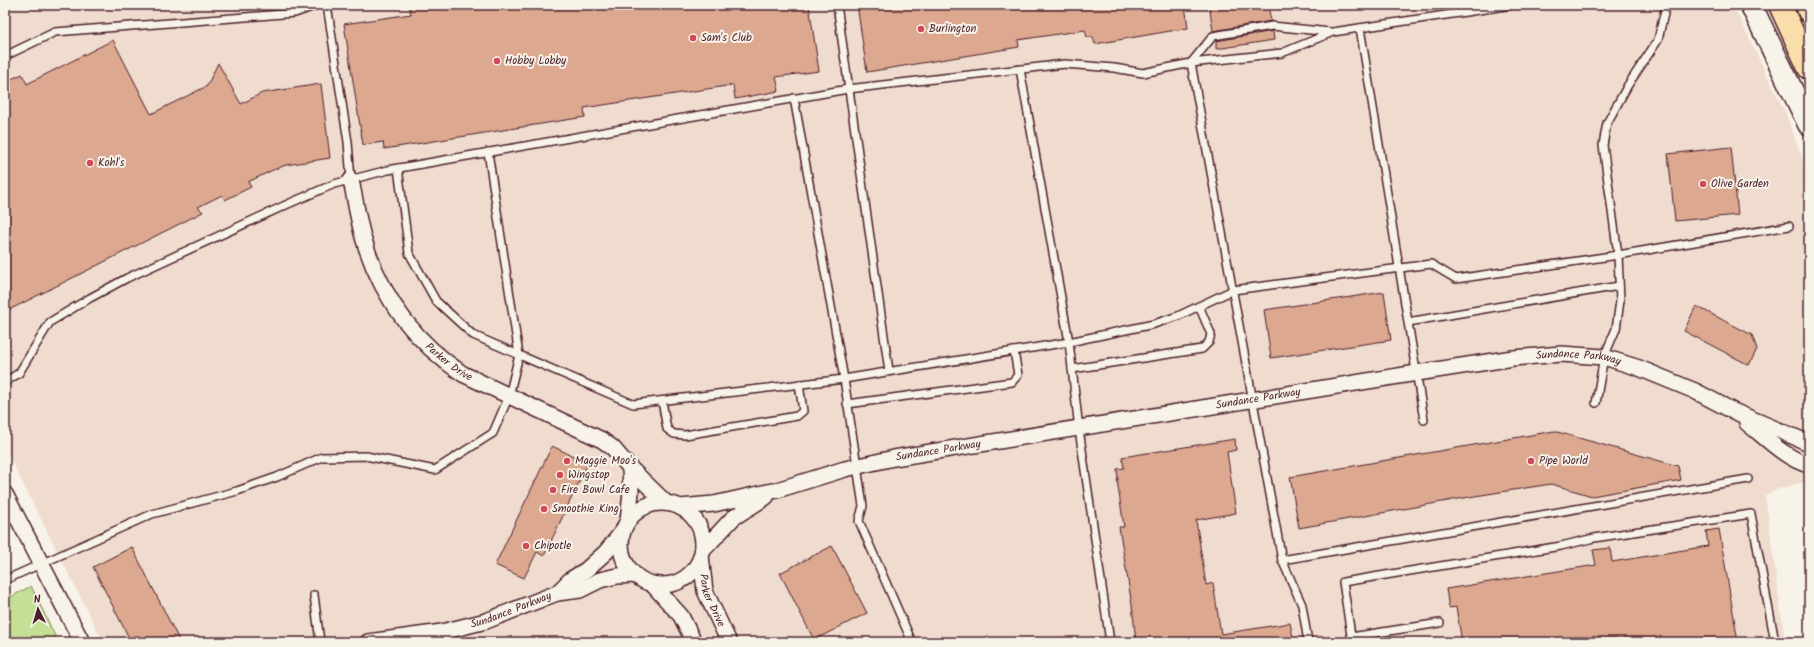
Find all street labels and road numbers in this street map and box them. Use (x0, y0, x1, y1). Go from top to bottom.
street label: Parker Drive (421, 338, 475, 386)
street label: Sundance Parkway (1535, 345, 1624, 371)
street label: Sundance Parkway (1214, 383, 1303, 415)
street label: Sundance Parkway (895, 435, 983, 467)
street label: Parker Drive (694, 573, 730, 630)
street label: Sundance Parkway (468, 587, 555, 634)

